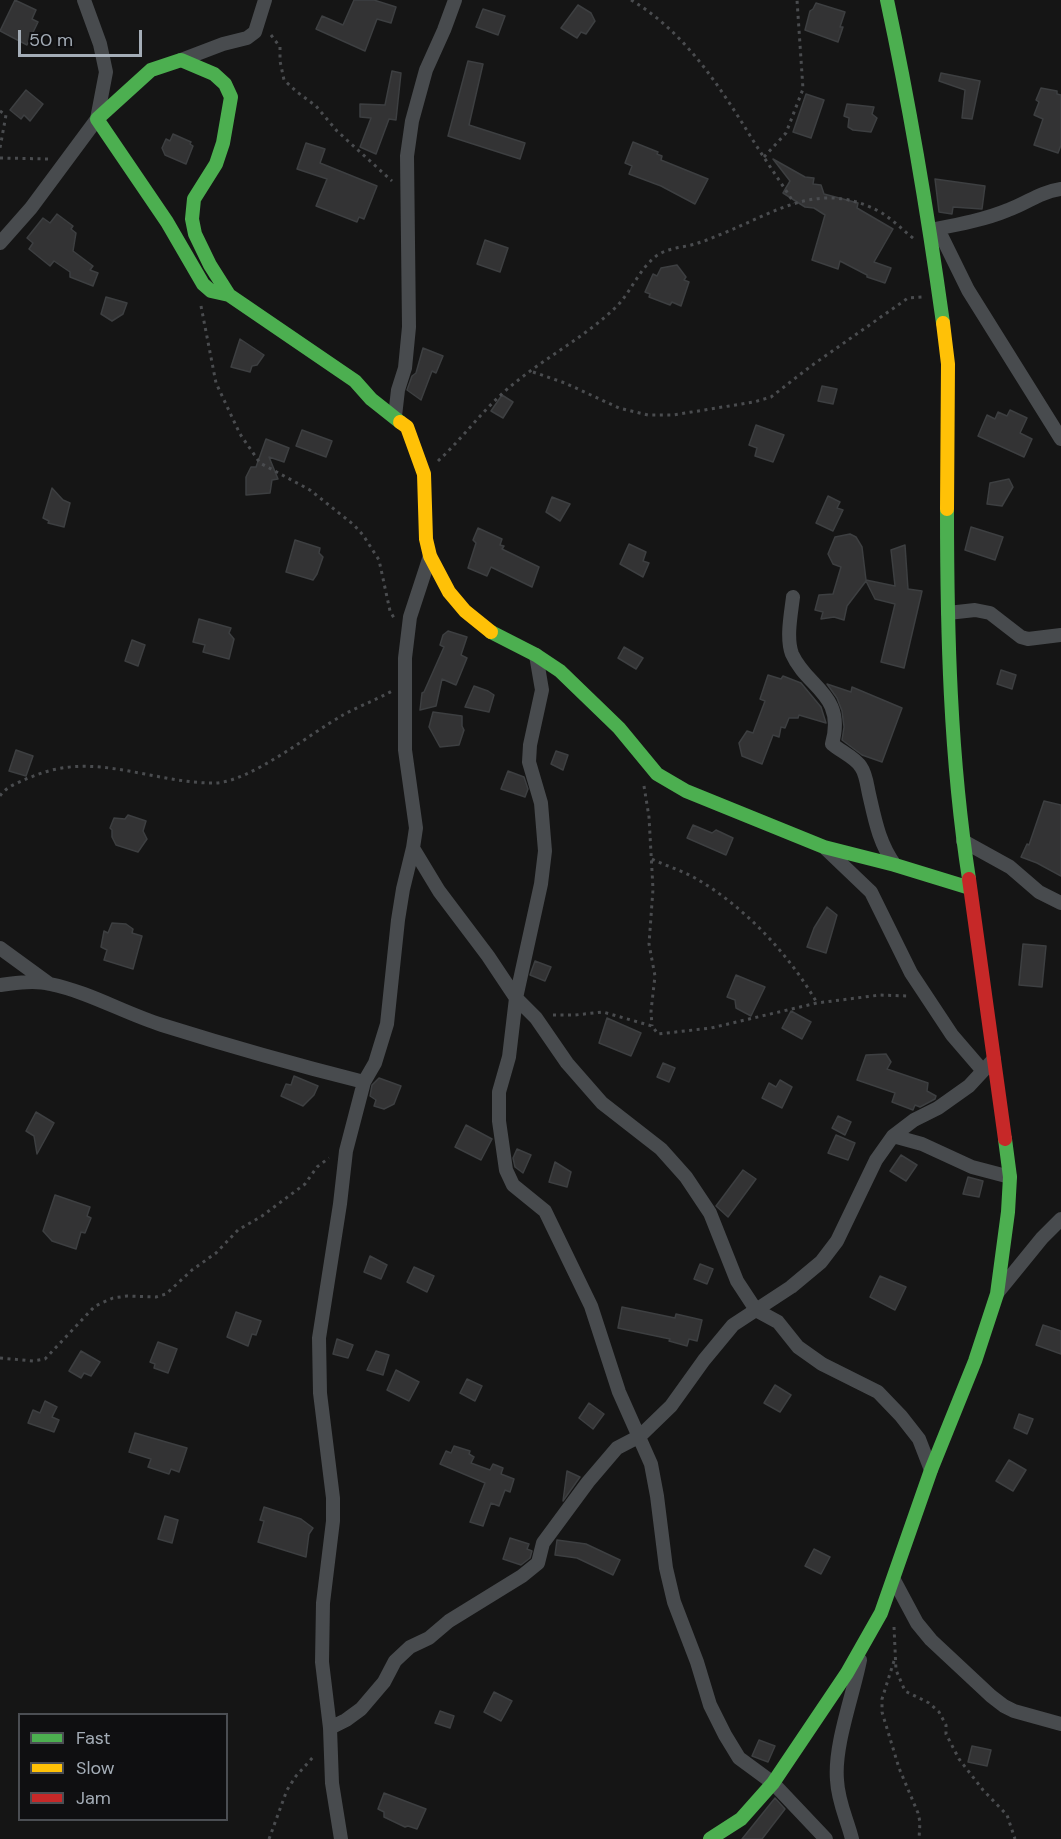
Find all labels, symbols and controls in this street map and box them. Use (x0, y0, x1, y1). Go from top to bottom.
scale bar (21, 18, 146, 56)
text: 50 m (29, 28, 73, 52)
legend (18, 1713, 228, 1821)
text: Fast (76, 1726, 111, 1750)
text: Slow (76, 1756, 115, 1780)
text: Jam (76, 1786, 111, 1810)

